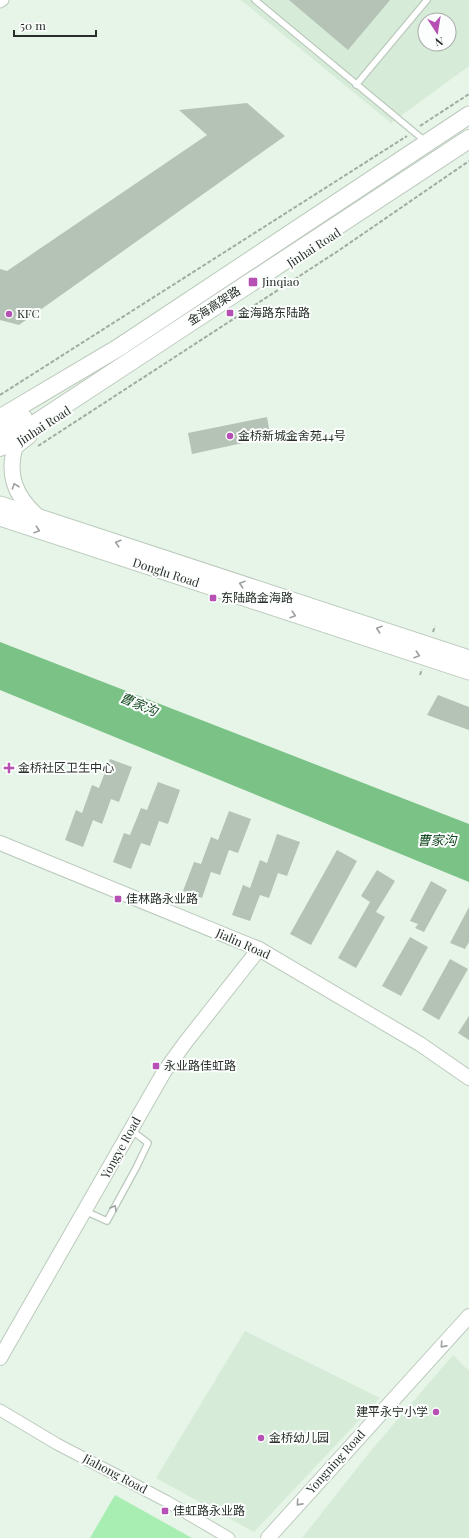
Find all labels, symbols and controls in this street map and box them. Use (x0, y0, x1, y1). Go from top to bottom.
scale bar (14, 12, 96, 38)
north arrow (417, 12, 457, 52)
text: 50 m (20, 17, 46, 33)
text: N (434, 34, 445, 50)
street label: Jinhai Road (283, 224, 344, 271)
place label: Jinqiao (261, 273, 300, 289)
marker: Jinqiao (247, 276, 259, 288)
street label: 金海高架路 (184, 282, 243, 328)
place label: 金海路东陆路 (238, 304, 310, 320)
place label: KFC (17, 305, 40, 321)
marker: 金海路东陆路 (225, 308, 235, 318)
marker: KFC (4, 309, 14, 319)
street label: Jinhai Road (13, 402, 74, 449)
place label: 金桥新城金舍苑44号 (238, 427, 346, 443)
marker: 金桥新城金舍苑44号 (225, 431, 235, 441)
one-way arrow (12, 483, 20, 490)
one-way arrow (33, 525, 40, 534)
one-way arrow (115, 539, 122, 548)
street label: Donglu Road (131, 554, 202, 590)
one-way arrow (239, 580, 246, 589)
place label: 东陆路金海路 (221, 589, 293, 605)
marker: 东陆路金海路 (208, 593, 218, 603)
one-way arrow (290, 610, 297, 618)
one-way arrow (375, 625, 382, 634)
one-way arrow (413, 650, 420, 659)
water label: 曹家沟 (118, 688, 162, 720)
place label: 金桥社区卫生中心 (18, 759, 114, 775)
marker: 金桥社区卫生中心 (3, 762, 15, 774)
water label: 曹家沟 (417, 831, 458, 848)
place label: 佳林路永业路 (126, 890, 198, 906)
marker: 佳林路永业路 (113, 894, 123, 904)
street label: Jialin Road (213, 924, 273, 962)
place label: 永业路佳虹路 (164, 1057, 236, 1073)
marker: 永业路佳虹路 (151, 1061, 161, 1071)
street label: Yongye Road (96, 1114, 144, 1182)
one-way arrow (110, 1204, 117, 1212)
one-way arrow (440, 1340, 447, 1348)
place label: 建平永宁小学 (356, 1403, 428, 1419)
marker: 建平永宁小学 (431, 1407, 441, 1417)
street label: Yongning Road (302, 1426, 368, 1497)
place label: 金桥幼儿园 (269, 1429, 329, 1445)
marker: 金桥幼儿园 (256, 1433, 266, 1443)
street label: Jiahong Road (80, 1449, 150, 1497)
one-way arrow (296, 1498, 304, 1506)
place label: 佳虹路永业路 (173, 1502, 245, 1518)
marker: 佳虹路永业路 (160, 1506, 170, 1516)

